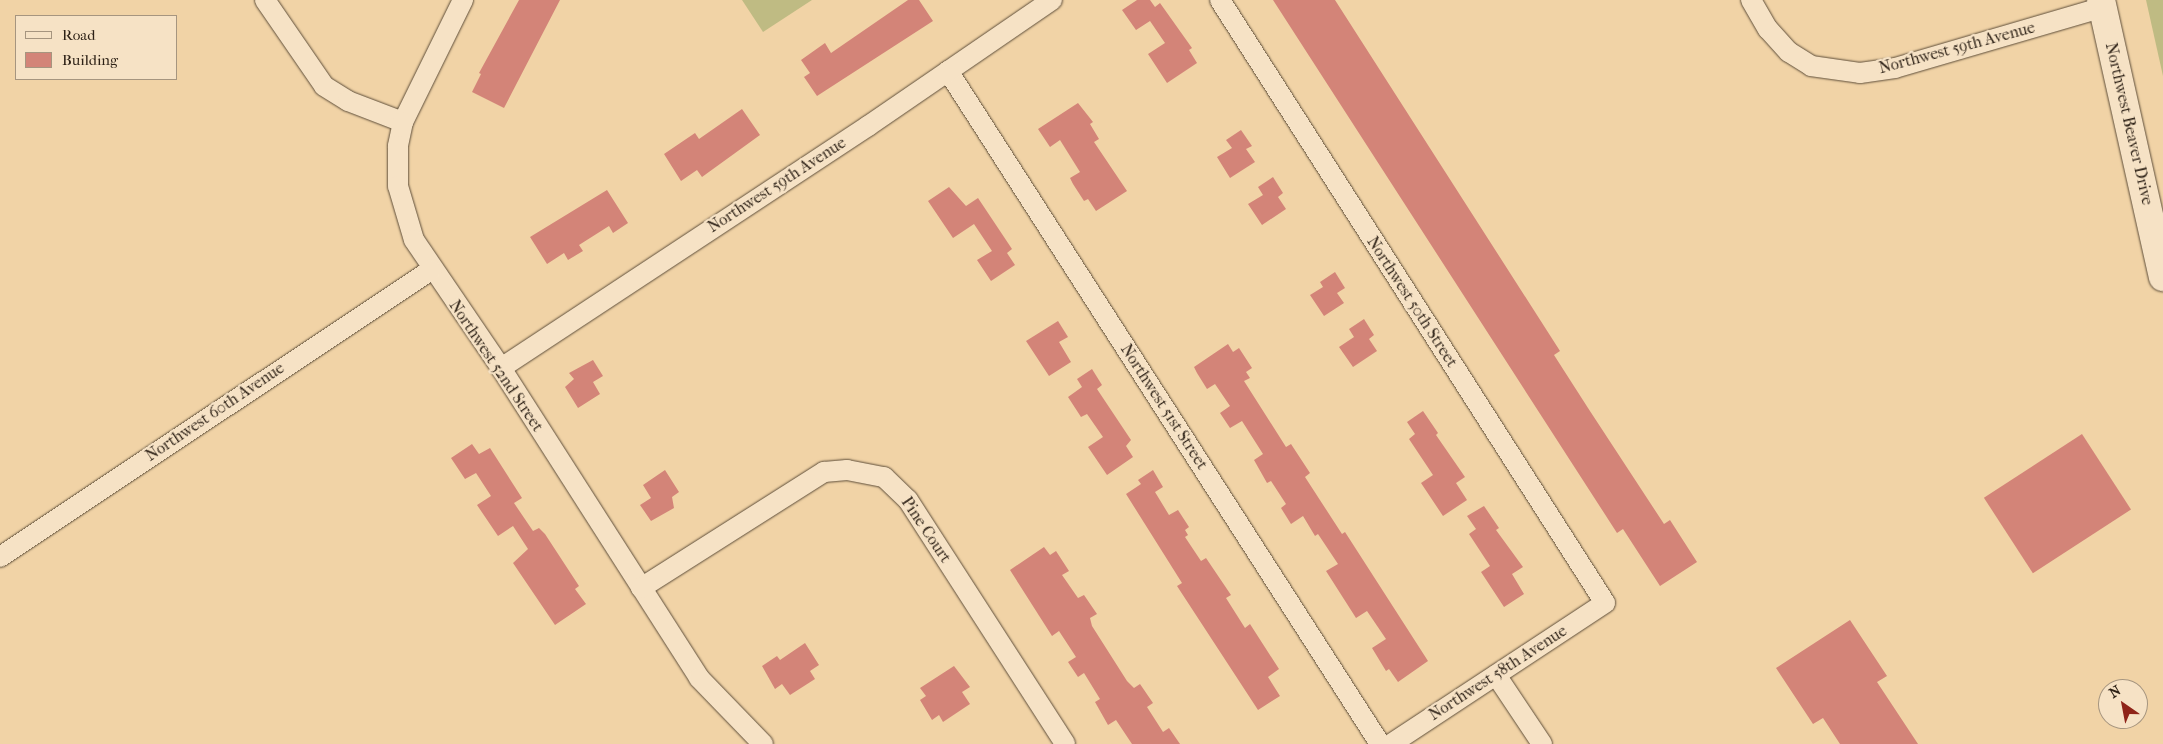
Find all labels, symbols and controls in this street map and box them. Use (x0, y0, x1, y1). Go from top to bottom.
legend (15, 15, 178, 80)
street label: Northwest 59th Avenue (1877, 18, 2037, 78)
text: Road (62, 26, 95, 44)
street label: Northwest Beaver Drive (2101, 41, 2157, 207)
text: Building (62, 51, 118, 69)
street label: Northwest 59th Avenue (704, 133, 850, 237)
street label: Northwest 50th Street (1363, 233, 1461, 371)
street label: Northwest 52nd Street (445, 297, 547, 435)
street label: Northwest 51st Street (1116, 341, 1212, 473)
street label: Northwest 60th Avenue (142, 358, 288, 466)
street label: Pine Court (897, 493, 955, 567)
street label: Northwest 58th Avenue (1426, 621, 1570, 725)
north arrow (2098, 679, 2148, 729)
text: N (2106, 682, 2124, 702)

